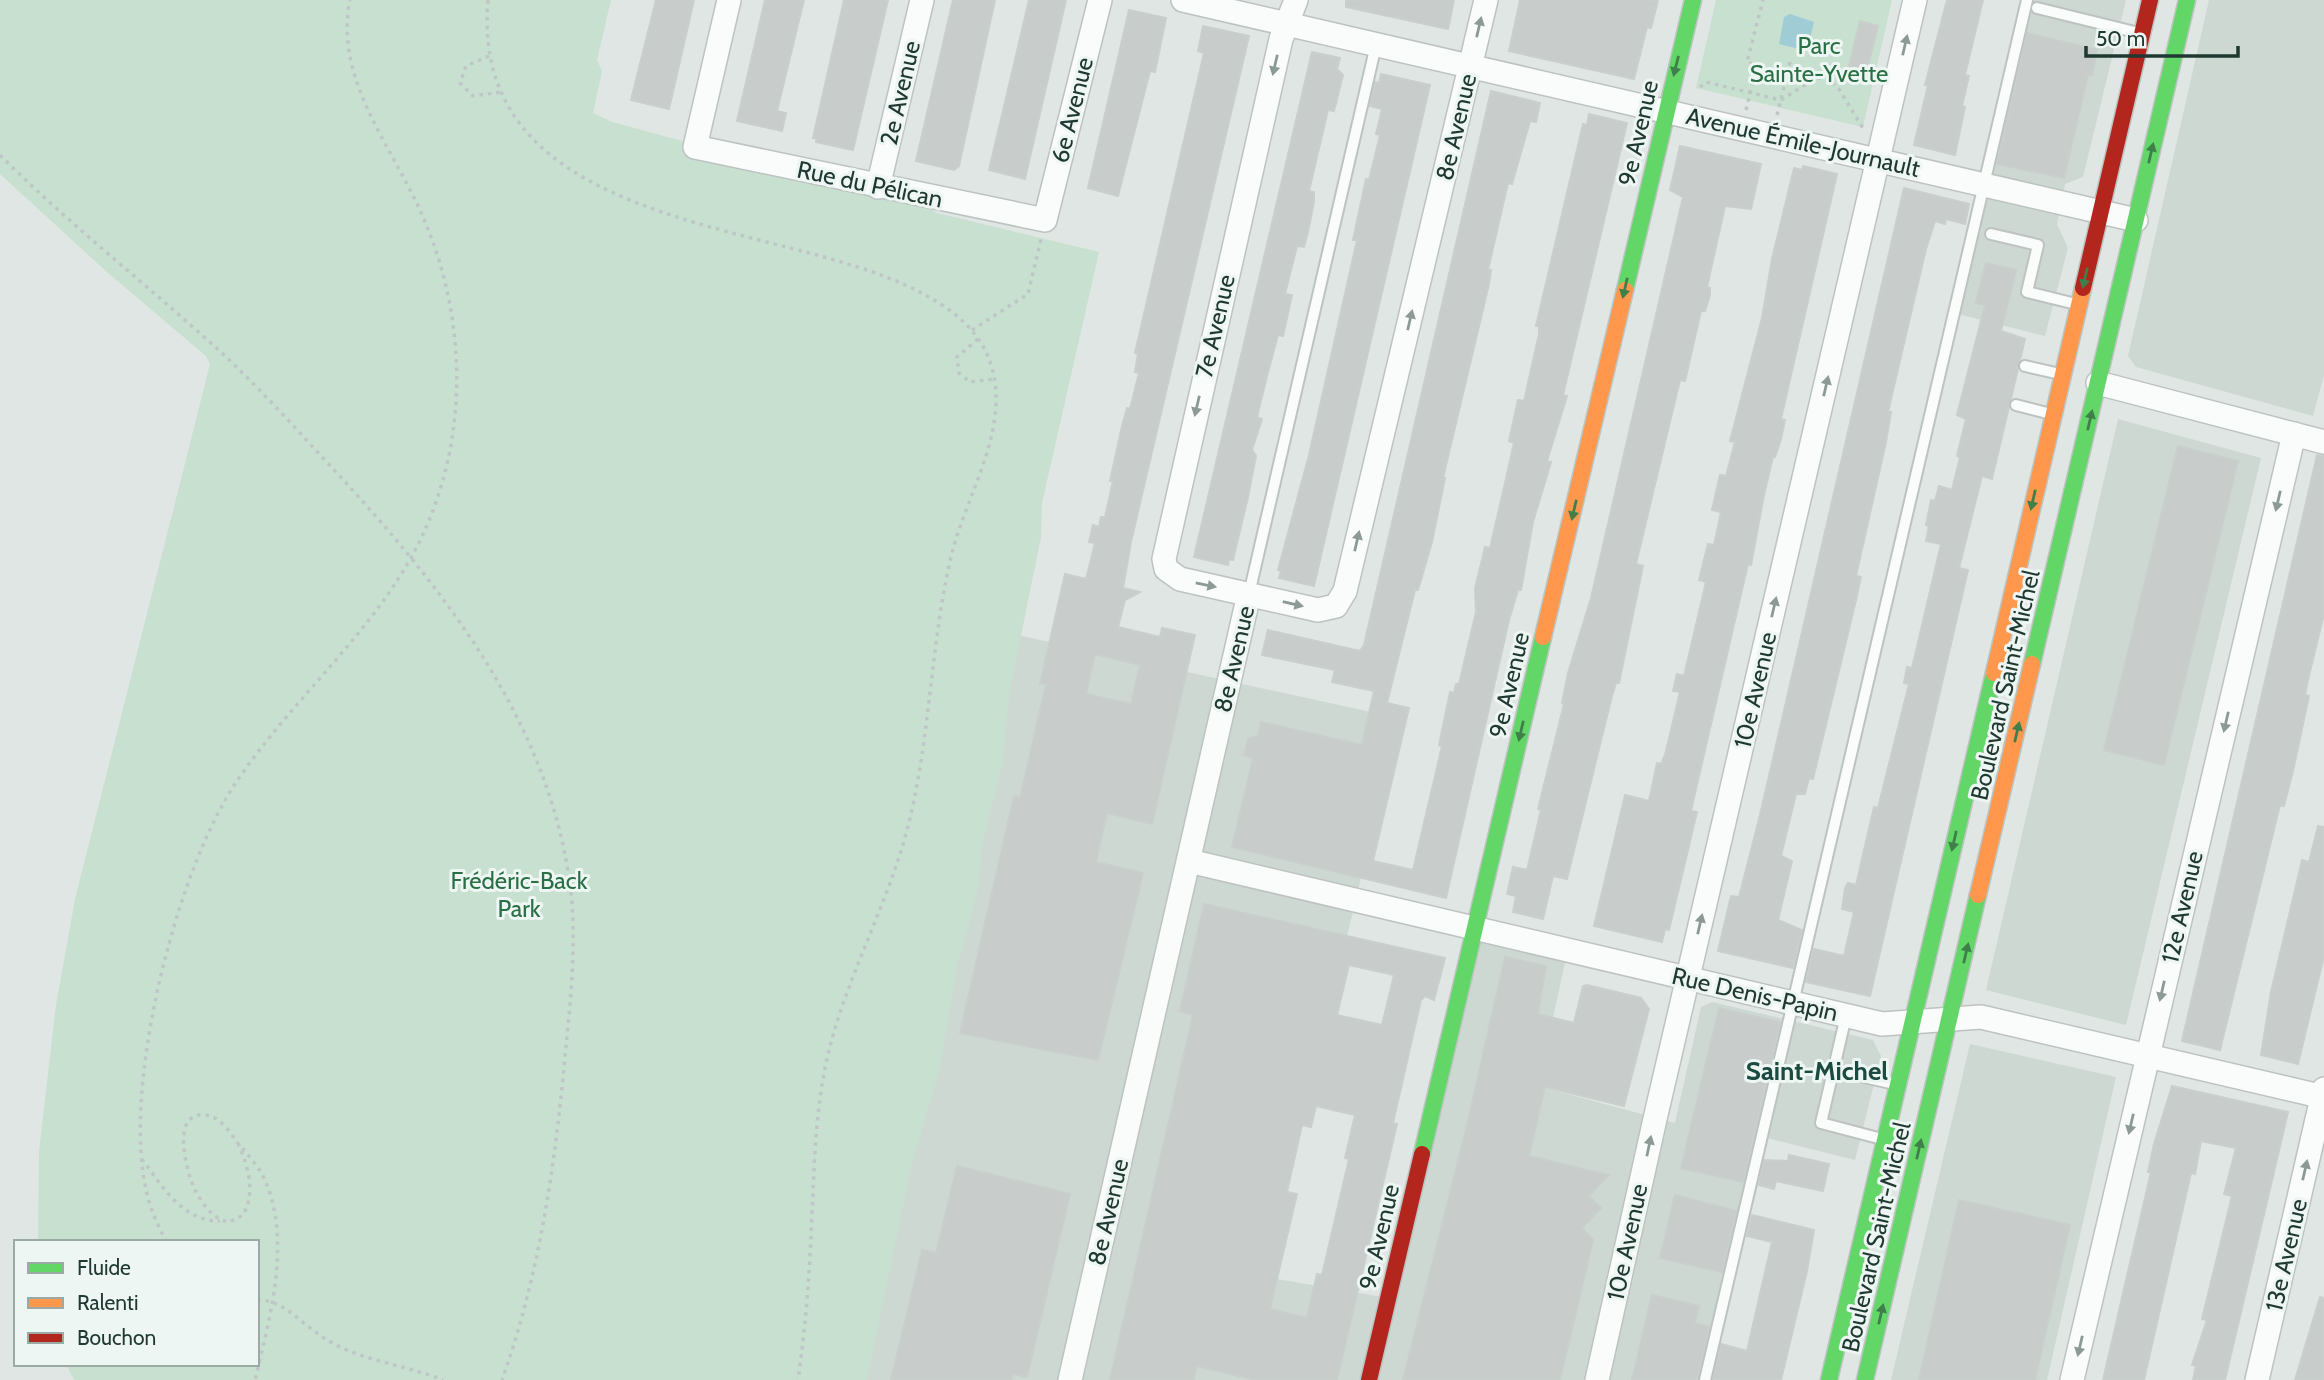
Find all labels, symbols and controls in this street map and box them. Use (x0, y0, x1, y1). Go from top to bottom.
scale bar (2086, 14, 2238, 58)
one-way arrow (1474, 16, 1485, 38)
text: 50 m (2096, 26, 2145, 51)
park label: Parc Sainte-Yvette (1750, 31, 1888, 88)
one-way arrow (1899, 34, 1910, 56)
street label: 2e Avenue (874, 38, 926, 148)
street label: 6e Avenue (1045, 54, 1099, 166)
one-way arrow (1269, 54, 1280, 76)
one-way arrow (1670, 55, 1681, 77)
street label: 8e Avenue (1430, 71, 1482, 183)
street label: 9e Avenue (1612, 77, 1664, 189)
street label: Avenue Émile-Journault (1683, 101, 1923, 183)
one-way arrow (2146, 142, 2157, 164)
street label: Rue du Pélican (795, 154, 945, 214)
one-way arrow (2079, 267, 2090, 289)
street label: 7e Avenue (1189, 272, 1241, 380)
one-way arrow (1620, 277, 1631, 299)
one-way arrow (1405, 309, 1416, 331)
one-way arrow (1820, 375, 1831, 397)
one-way arrow (1191, 395, 1202, 417)
one-way arrow (2084, 409, 2095, 431)
one-way arrow (2028, 489, 2039, 511)
one-way arrow (2272, 490, 2283, 512)
one-way arrow (1568, 499, 1579, 521)
one-way arrow (1352, 530, 1363, 552)
street label: Boulevard Saint-Michel (1964, 567, 2046, 803)
one-way arrow (1195, 579, 1217, 590)
one-way arrow (1769, 596, 1780, 618)
one-way arrow (1282, 599, 1304, 610)
street label: 8e Avenue (1208, 603, 1260, 715)
street label: 9e Avenue (1483, 629, 1535, 741)
street label: 10e Avenue (1728, 629, 1782, 751)
one-way arrow (2220, 711, 2231, 733)
one-way arrow (1515, 720, 1526, 742)
one-way arrow (2012, 720, 2023, 742)
one-way arrow (1949, 830, 1960, 852)
street label: 12e Avenue (2155, 848, 2209, 966)
park label: Frédéric-Back Park (451, 866, 588, 923)
one-way arrow (1695, 913, 1706, 935)
one-way arrow (1961, 942, 1972, 964)
street label: Rue Denis-Papin (1669, 961, 1841, 1027)
one-way arrow (2157, 980, 2168, 1002)
district label: Saint-Michel (1746, 1055, 1888, 1087)
one-way arrow (2125, 1113, 2136, 1135)
street label: Boulevard Saint-Michel (1835, 1119, 1917, 1355)
one-way arrow (1643, 1135, 1654, 1157)
one-way arrow (1914, 1138, 1925, 1160)
street label: 8e Avenue (1082, 1156, 1134, 1268)
one-way arrow (2300, 1159, 2311, 1181)
street label: 9e Avenue (1353, 1181, 1405, 1293)
street label: 10e Avenue (1601, 1181, 1653, 1303)
street label: 13e Avenue (2259, 1196, 2313, 1314)
legend (14, 1240, 259, 1366)
text: Fluide (77, 1255, 131, 1280)
text: Ralenti (77, 1290, 138, 1315)
one-way arrow (1876, 1302, 1887, 1324)
text: Bouchon (77, 1325, 156, 1350)
one-way arrow (2074, 1335, 2085, 1357)

